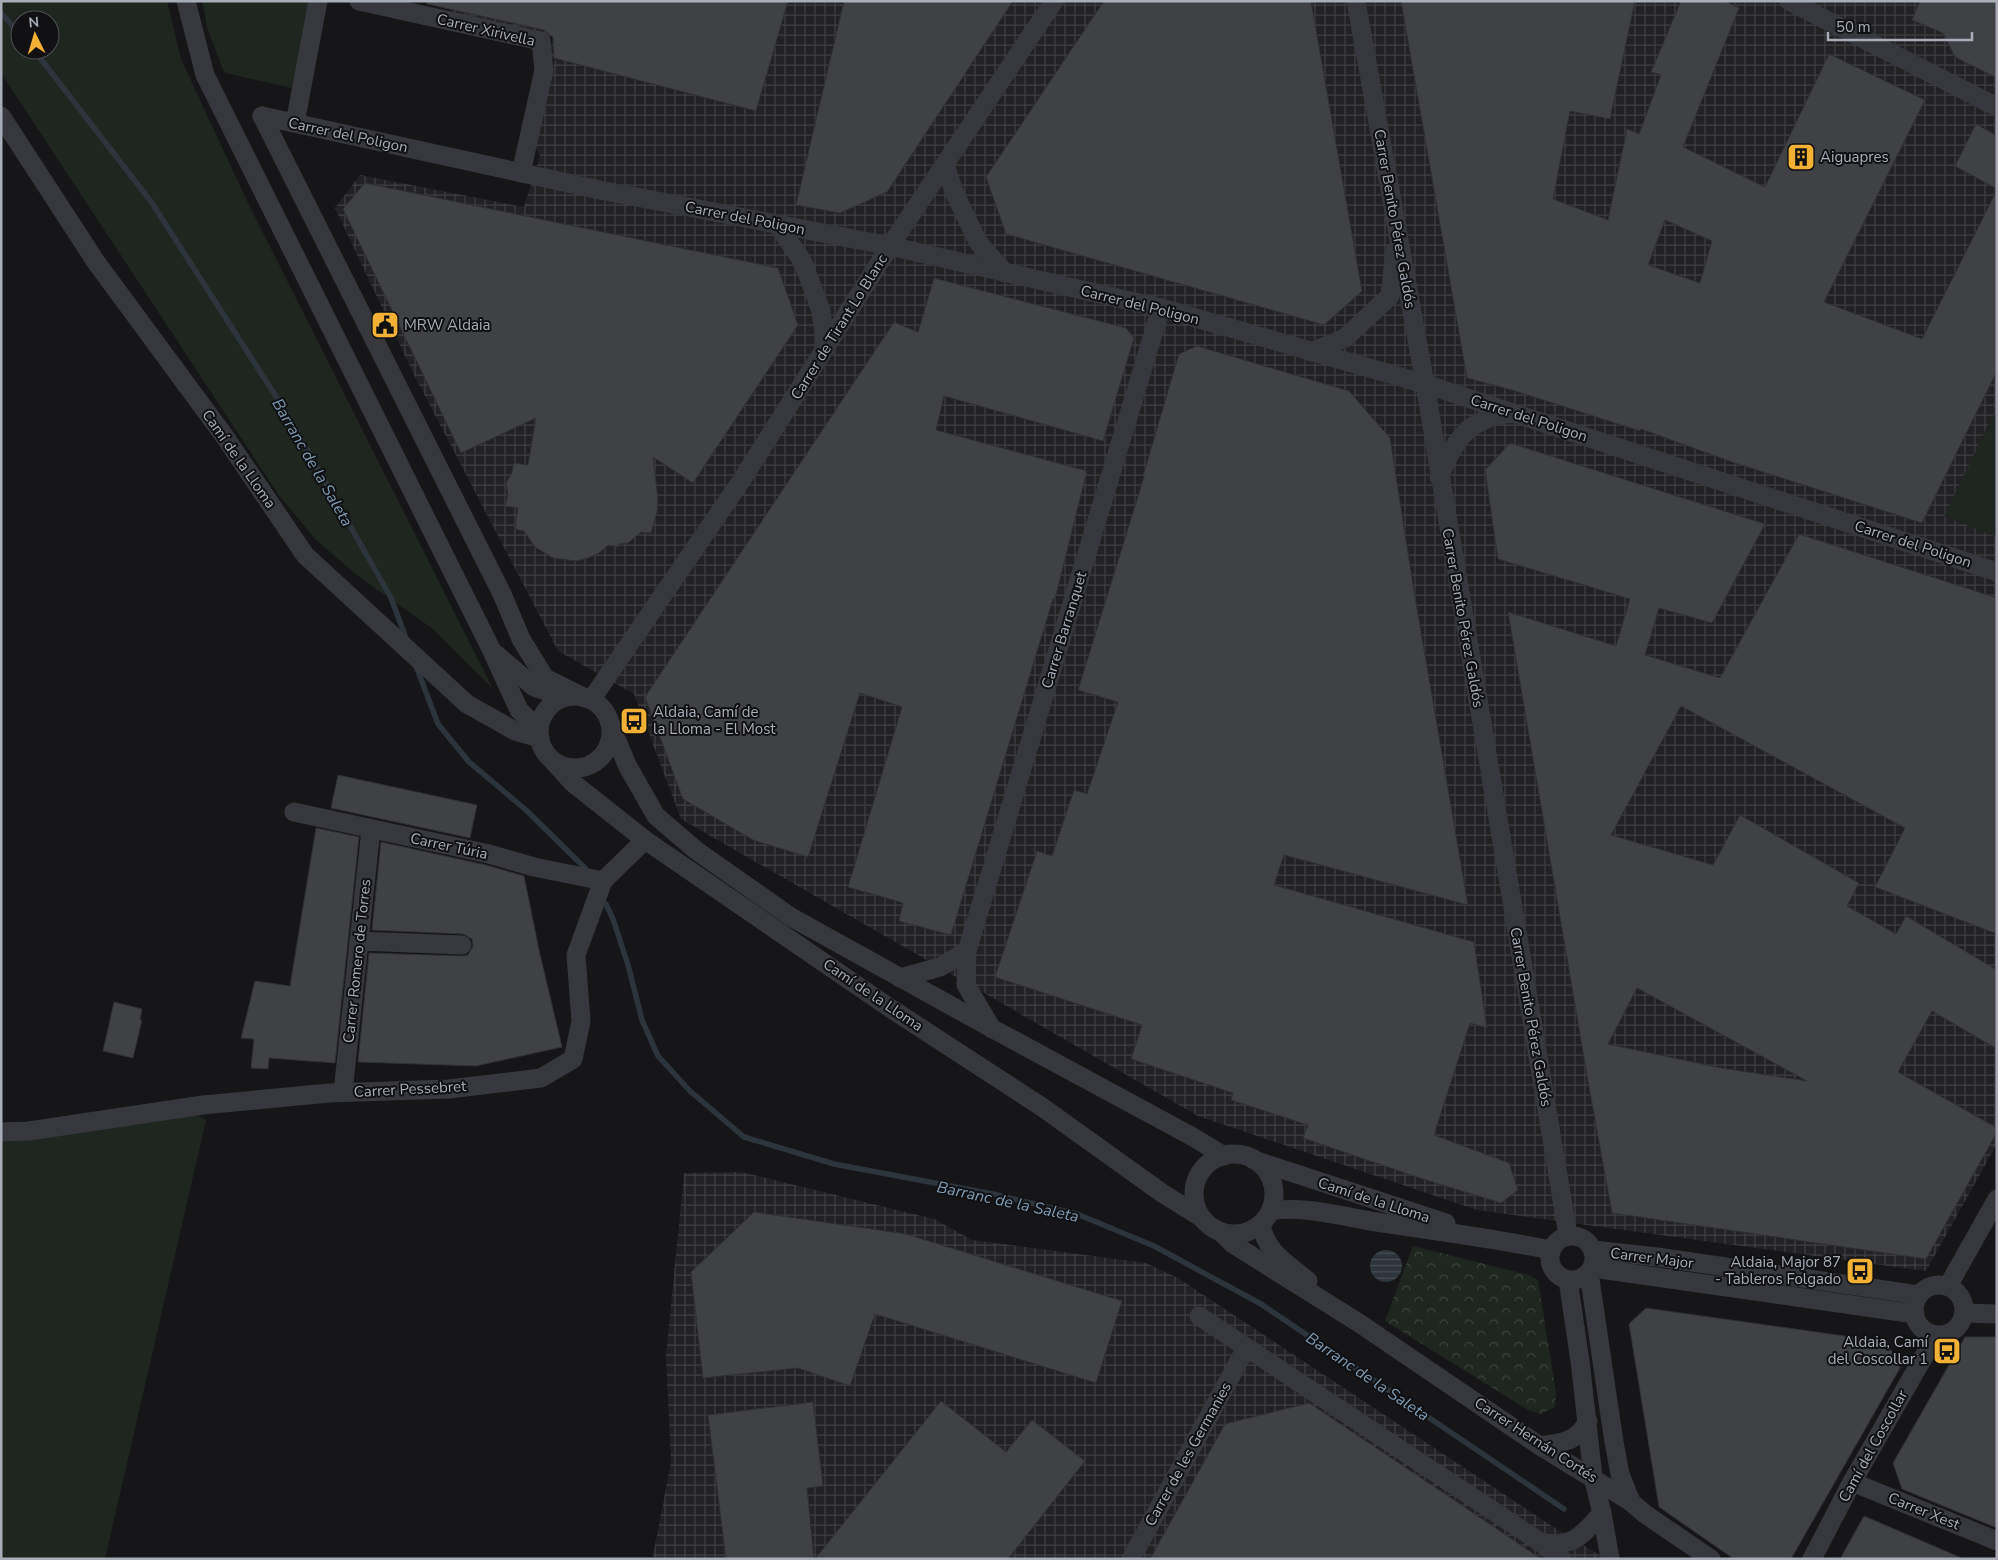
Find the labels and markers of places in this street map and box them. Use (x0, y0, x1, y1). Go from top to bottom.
building icon: Aiguapres (1786, 142, 1816, 172)
place label: Aiguapres (1820, 147, 1889, 167)
public building icon: MRW Aldaia (370, 310, 400, 340)
place label: MRW Aldaia (404, 315, 491, 335)
place label: Aldaia, Camí de la Lloma - El Most (653, 702, 776, 739)
bus stop icon: Aldaia, Camí de la Lloma - El Most (619, 706, 649, 736)
place label: Aldaia, Major 87 - Tableros Folgado (1715, 1252, 1841, 1289)
bus stop icon: Aldaia, Major 87 - Tableros Folgado (1845, 1256, 1875, 1286)
place label: Aldaia, Camí del Coscollar 1 (1828, 1332, 1930, 1369)
bus stop icon: Aldaia, Camí del Coscollar 1 (1932, 1336, 1962, 1366)

